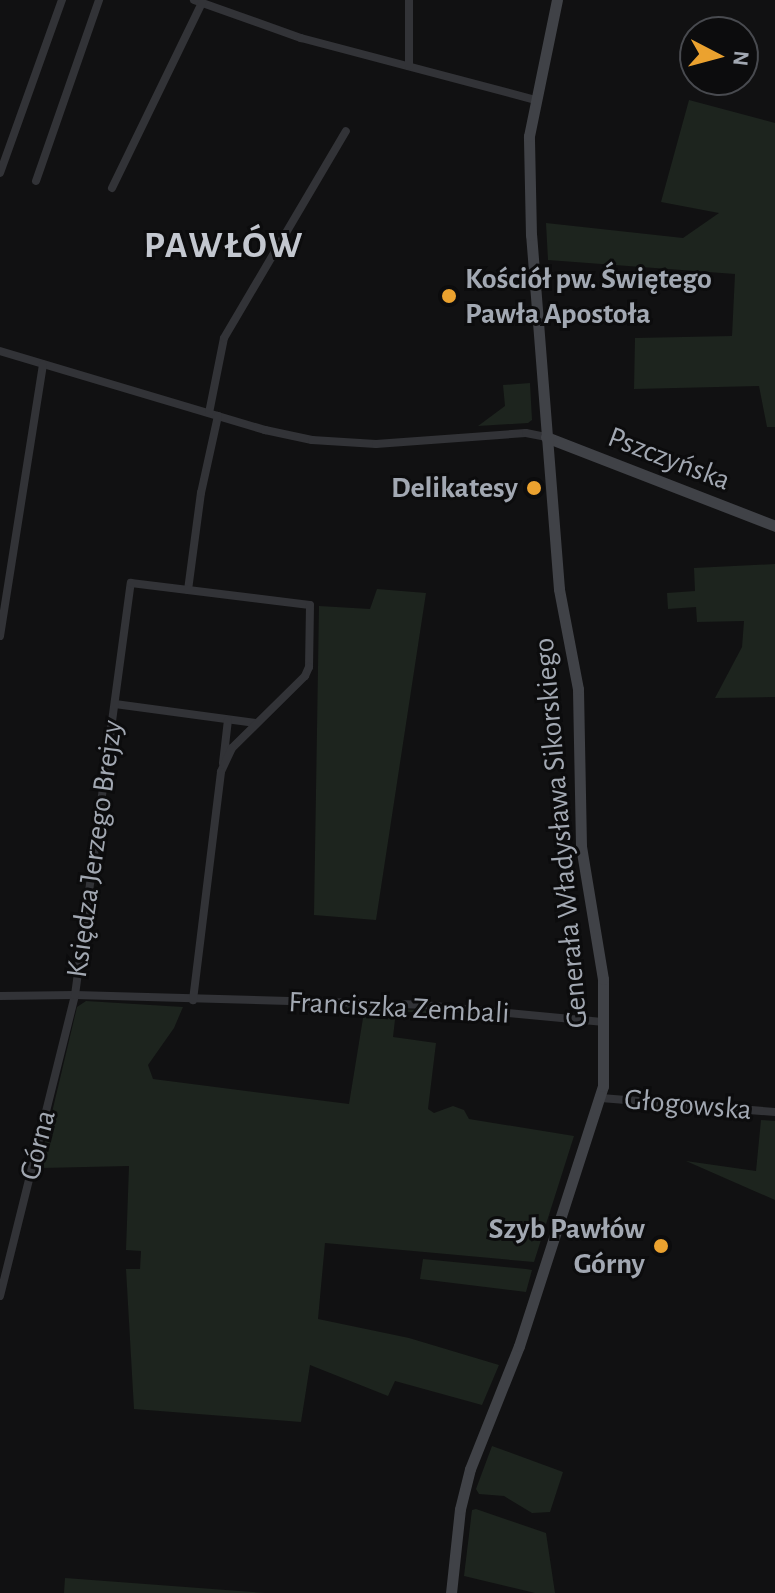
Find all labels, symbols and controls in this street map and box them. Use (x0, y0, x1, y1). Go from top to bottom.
north arrow (679, 16, 759, 96)
text: N (729, 50, 753, 67)
district label: PAWŁÓW (144, 224, 304, 270)
place label: Kościół pw. Świętego Pawła Apostoła (465, 261, 712, 332)
marker: Kościół pw. Świętego Pawła Apostoła (440, 287, 458, 305)
street label: Pszczyńska (603, 419, 735, 499)
place label: Delikatesy (391, 470, 518, 506)
marker: Delikatesy (525, 479, 543, 497)
street label: Generała Władysława Sikorskiego (526, 636, 596, 1030)
street label: Księdza Jerzego Brejzy (59, 718, 131, 980)
street label: Franciszka Zembali (288, 984, 510, 1032)
street label: Głogowska (623, 1082, 753, 1128)
street label: Górna (12, 1106, 64, 1184)
place label: Szyb Pawłów Górny (489, 1211, 645, 1282)
marker: Szyb Pawłów Górny (652, 1237, 670, 1255)

